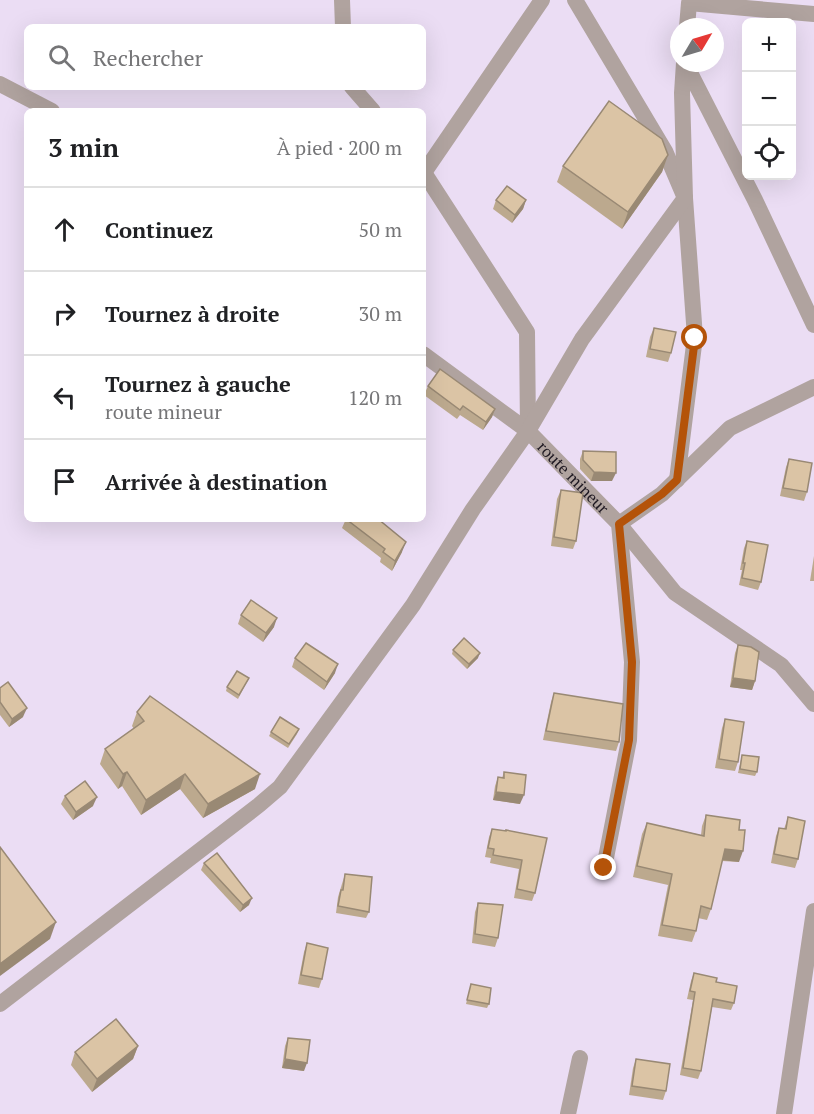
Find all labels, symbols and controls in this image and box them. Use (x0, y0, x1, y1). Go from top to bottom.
north arrow (670, 18, 724, 72)
map controls (742, 18, 796, 180)
button: + (742, 18, 796, 72)
search box (24, 24, 426, 90)
icon: search (45, 41, 78, 74)
text: Rechercher (93, 43, 203, 72)
button: − (742, 72, 796, 126)
button: locate (742, 126, 796, 180)
text: 3 min (48, 130, 119, 164)
text: À pied · 200 m (277, 134, 402, 161)
icon: ahead (48, 213, 81, 246)
text: Continuez (105, 215, 213, 244)
text: 50 m (359, 216, 402, 243)
icon: right (48, 297, 81, 330)
text: Tournez à droite (105, 299, 280, 328)
text: 30 m (359, 300, 402, 327)
route start (681, 324, 707, 350)
text: Tournez à gauche (105, 369, 291, 398)
icon: left (48, 381, 81, 414)
text: 120 m (348, 384, 402, 411)
text: route mineur (105, 398, 222, 425)
street label: route mineur (533, 436, 615, 519)
icon: arrive (48, 465, 81, 498)
text: Arrivée à destination (105, 467, 327, 496)
route end (590, 854, 616, 880)

